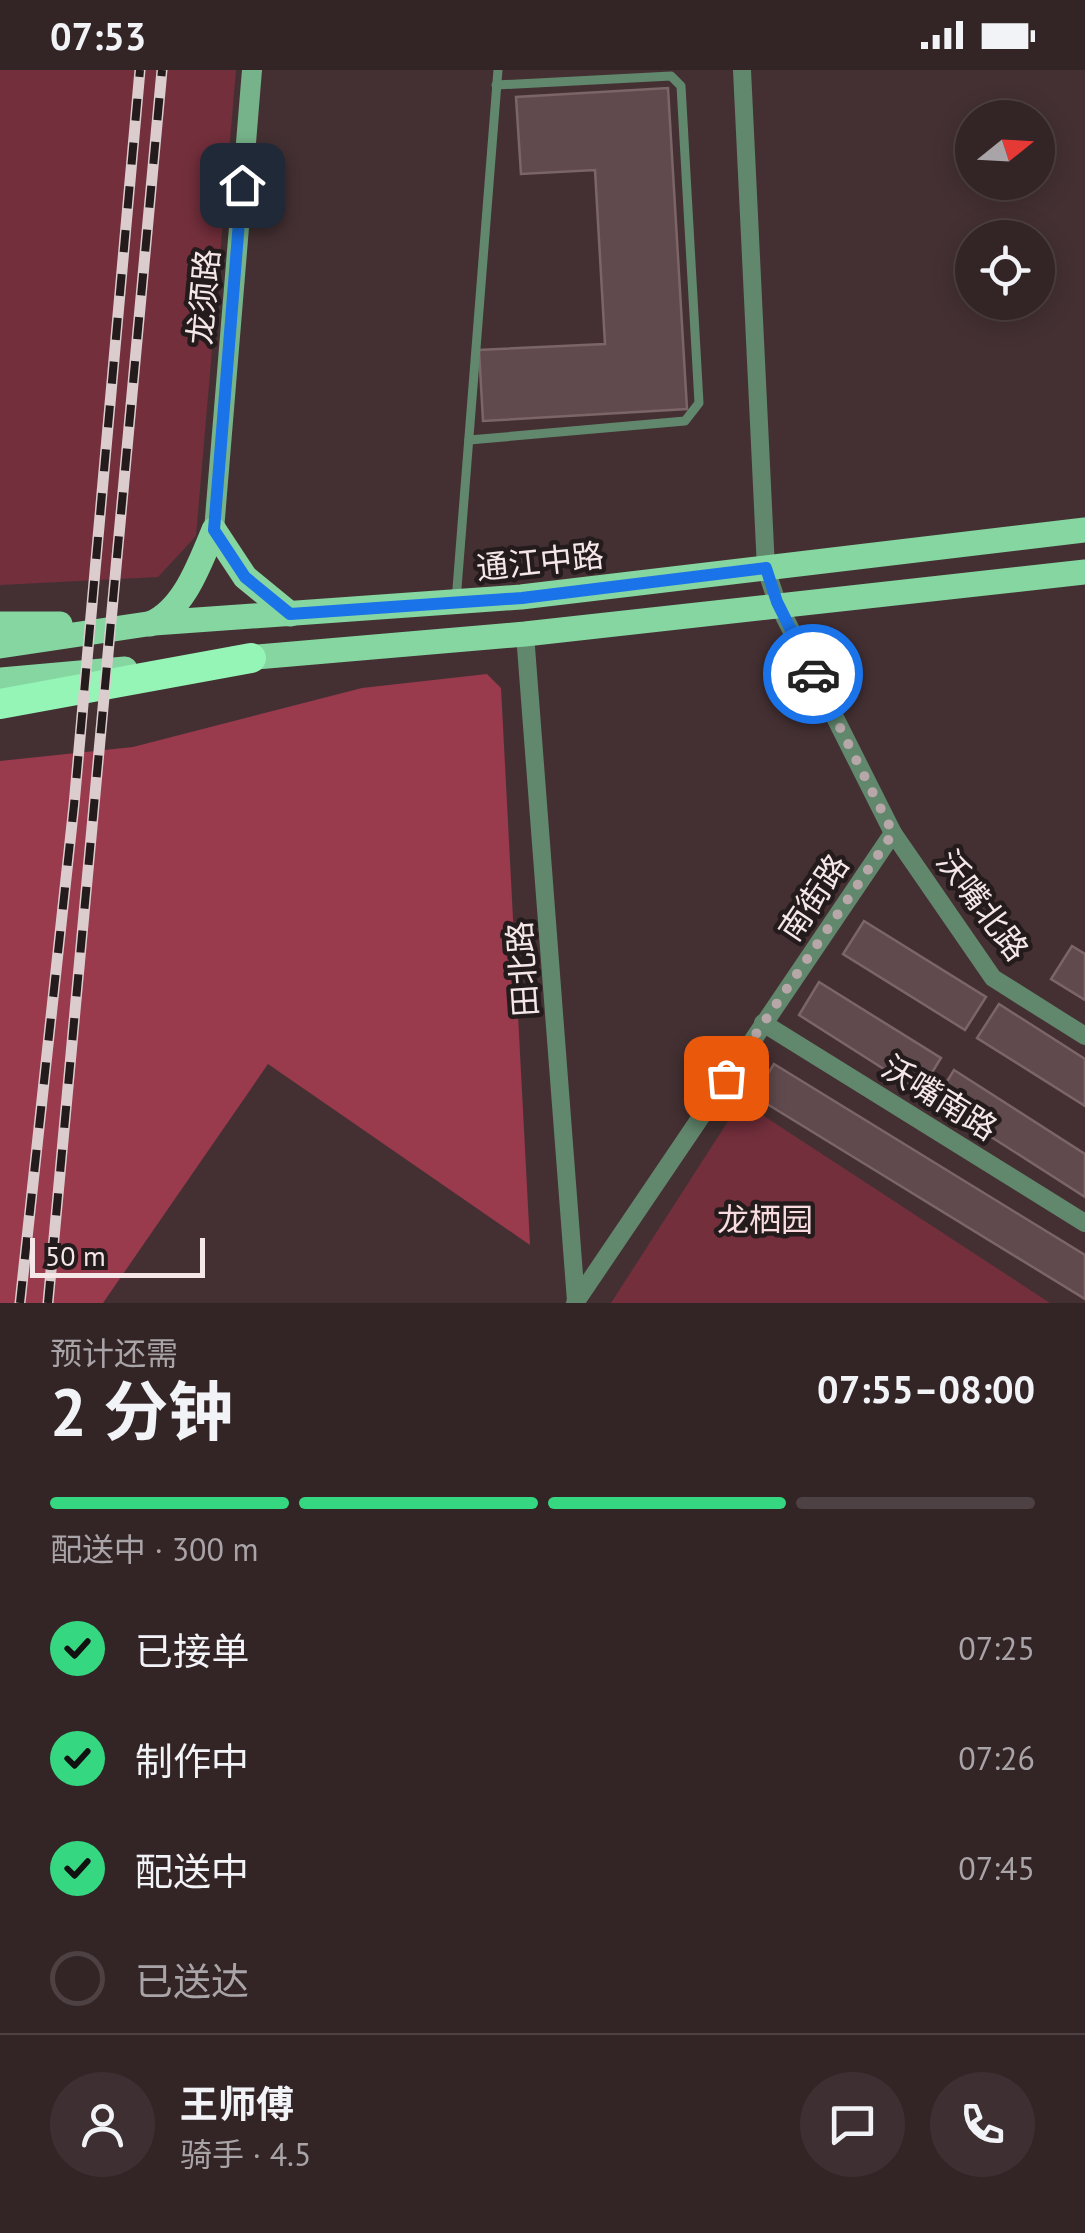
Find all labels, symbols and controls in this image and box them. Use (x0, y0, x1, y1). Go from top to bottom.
text: 07:53 (50, 11, 146, 60)
north arrow (955, 100, 1055, 200)
map controls (955, 100, 1055, 320)
pin (200, 143, 285, 228)
icon: home (215, 158, 270, 213)
button: locate (955, 220, 1055, 320)
street label: 龙须路 (178, 247, 228, 347)
street label: 通江中路 (474, 533, 606, 589)
courier (763, 624, 863, 724)
icon: car (786, 647, 841, 702)
street label: 沃嘴北路 (928, 841, 1038, 969)
street label: 南街路 (769, 845, 857, 949)
street label: 田北路 (498, 920, 546, 1018)
pin (684, 1036, 769, 1121)
street label: 沃嘴南路 (875, 1045, 1005, 1149)
icon: bag (699, 1051, 754, 1106)
park label: 龙栖园 (717, 1198, 813, 1240)
scale bar (30, 1233, 205, 1278)
text: 50 m (45, 1237, 106, 1274)
text: 预计还需 (50, 1332, 178, 1374)
text: 07:55–08:00 (817, 1364, 1035, 1413)
text: 2 分钟 (50, 1369, 233, 1453)
text: 配送中 · 300 m (50, 1528, 258, 1570)
icon: check (50, 1621, 105, 1676)
text: 已接单 (135, 1626, 249, 1675)
text: 07:25 (958, 1627, 1035, 1669)
icon: check (50, 1731, 105, 1786)
text: 制作中 (135, 1736, 249, 1785)
text: 07:26 (958, 1737, 1035, 1779)
icon: check (50, 1841, 105, 1896)
text: 配送中 (135, 1846, 249, 1895)
text: 07:45 (958, 1847, 1035, 1889)
text: 已送达 (135, 1956, 249, 2005)
button: person (50, 2072, 155, 2177)
button: chat (800, 2072, 905, 2177)
button: phone (930, 2072, 1035, 2177)
text: 王师傅 (180, 2079, 294, 2128)
text: 骑手 · 4.5 (180, 2133, 311, 2175)

